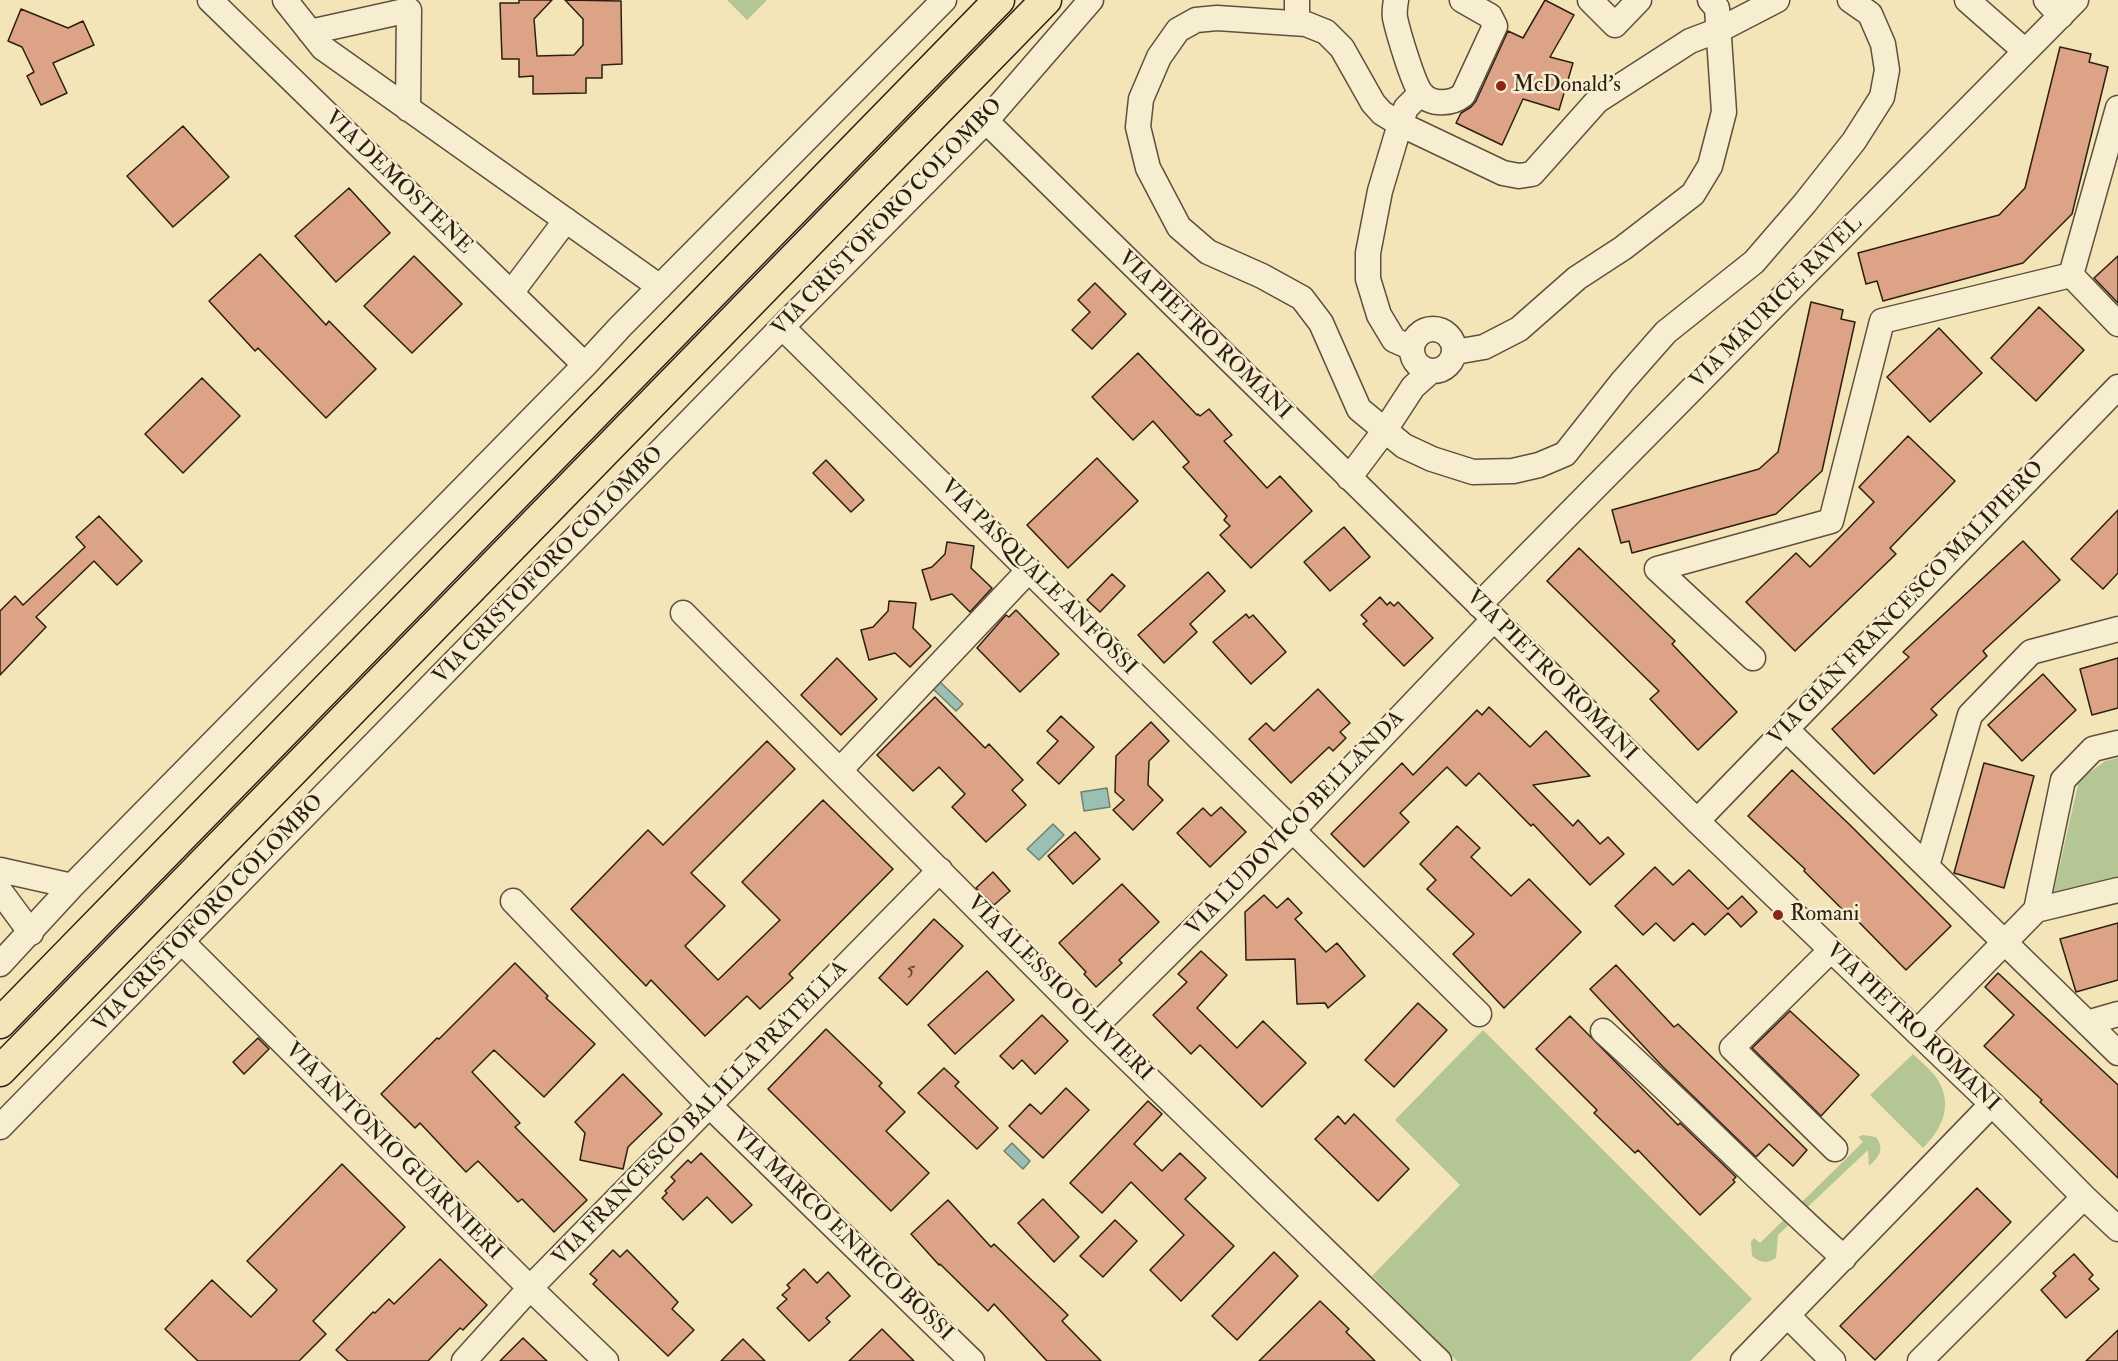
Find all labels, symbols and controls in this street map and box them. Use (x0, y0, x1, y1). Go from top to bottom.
place label: McDonald's (1513, 73, 1621, 99)
marker: McDonald's (1494, 79, 1508, 93)
street label: VIA CRISTOFORO COLOMBO (767, 94, 1009, 342)
street label: VIA DEMOSTENE (319, 106, 477, 260)
street label: VIA MAURICE RAVEL (1685, 211, 1869, 395)
street label: VIA PIETRO ROMANI (1112, 246, 1296, 426)
street label: VIA CRISTOFORO COLOMBO (428, 442, 670, 690)
street label: VIA GIAN FRANCESCO MALIPIERO (1764, 456, 2050, 752)
street label: VIA PASQUALE ANFOSSI (934, 474, 1142, 682)
street label: VIA PIETRO ROMANI (1460, 585, 1642, 767)
street label: VIA LUDOVICO BELLANDA (1181, 706, 1411, 942)
street label: VIA CRISTOFORO COLOMBO (88, 790, 330, 1038)
street label: VIA ALESSIO OLIVIERI (961, 891, 1157, 1087)
place label: Romani (1790, 902, 1859, 928)
marker: Romani (1771, 908, 1785, 922)
street label: VIA PIETRO ROMANI (1820, 938, 2004, 1118)
street label: VIA FRANCESCO BALILLA PRATELLA (548, 956, 854, 1272)
house number: 5 (907, 959, 915, 983)
street label: VIA ANTONIO GUARNIERI (279, 1038, 507, 1266)
street label: VIA MARCO ENRICO BOSSI (726, 1122, 958, 1348)

